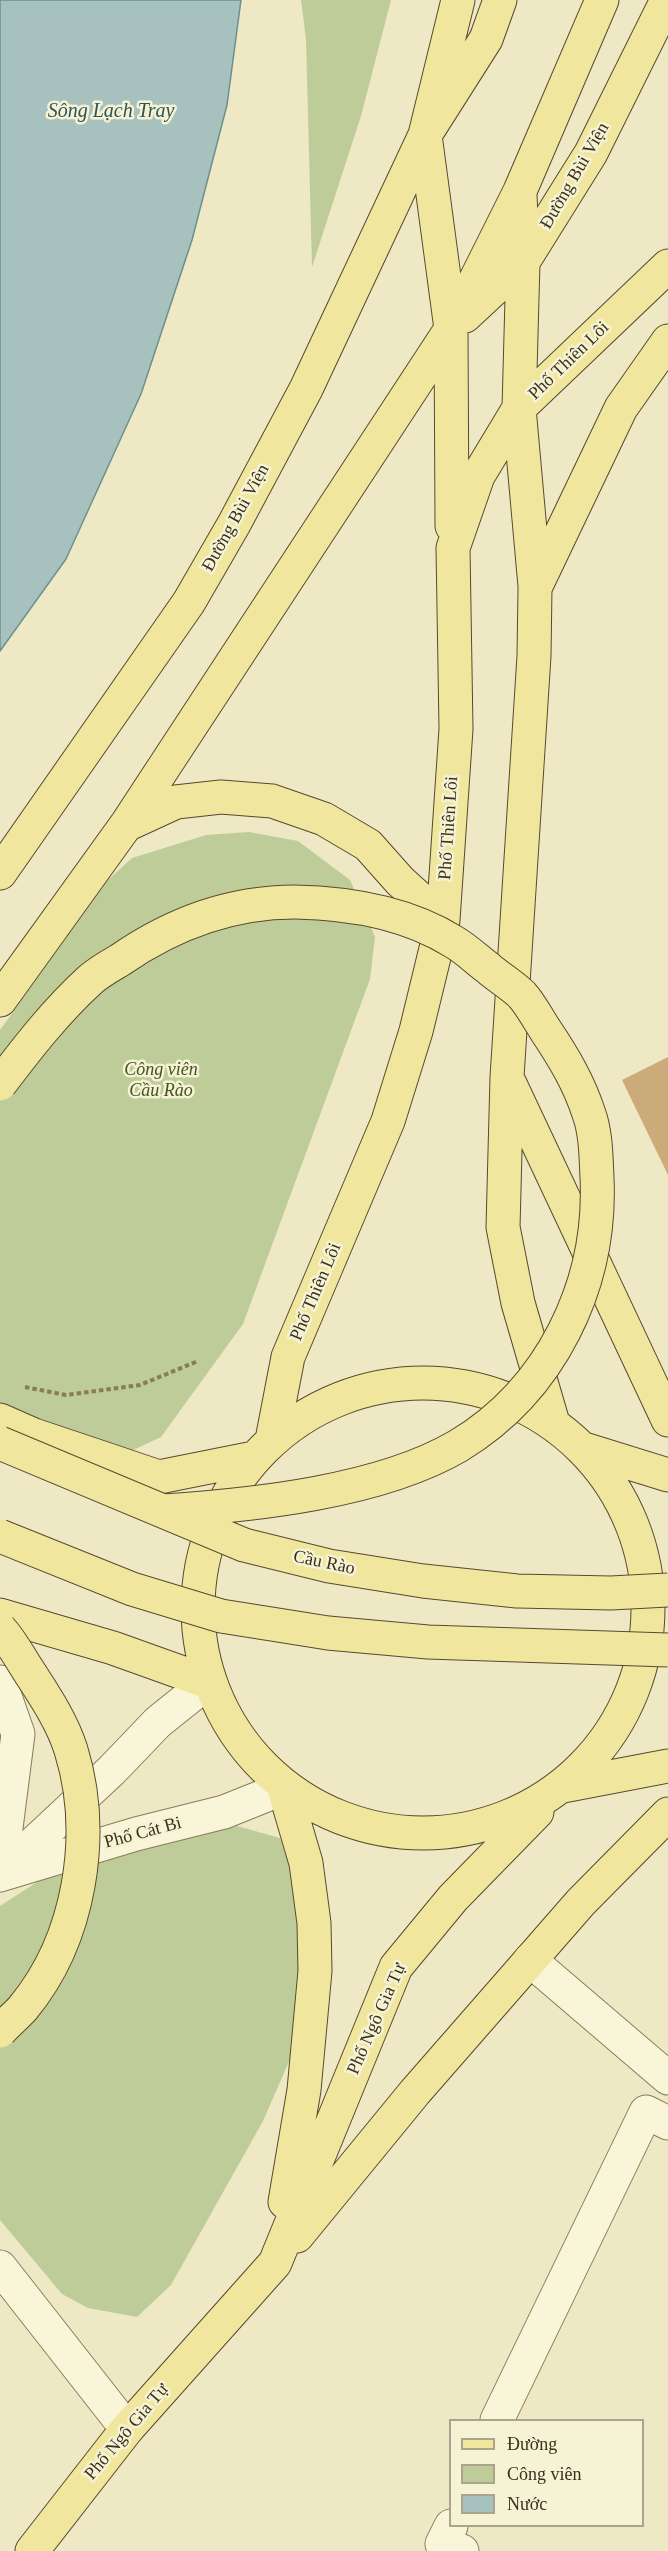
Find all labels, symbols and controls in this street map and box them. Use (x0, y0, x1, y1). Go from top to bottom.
water label: Sông Lạch Tray (48, 100, 174, 124)
street label: Đường Bùi Viện (536, 119, 614, 233)
street label: Phố Thiên Lôi (524, 317, 614, 405)
street label: Đường Bùi Viện (198, 461, 274, 575)
street label: Phố Thiên Lôi (435, 775, 463, 881)
park label: Công viên Cầu Rào (124, 1059, 198, 1102)
street label: Phố Thiên Lôi (286, 1240, 346, 1344)
street label: Cầu Rào (291, 1546, 357, 1580)
street label: Phố Cát Bi (102, 1812, 184, 1854)
street label: Phố Ngô Gia Tự (343, 1960, 411, 2078)
street label: Phố Ngô Gia Tự (80, 2379, 174, 2485)
legend (449, 2419, 644, 2527)
text: Đường (507, 2434, 557, 2454)
text: Công viên (507, 2464, 582, 2484)
text: Nước (507, 2494, 547, 2514)

